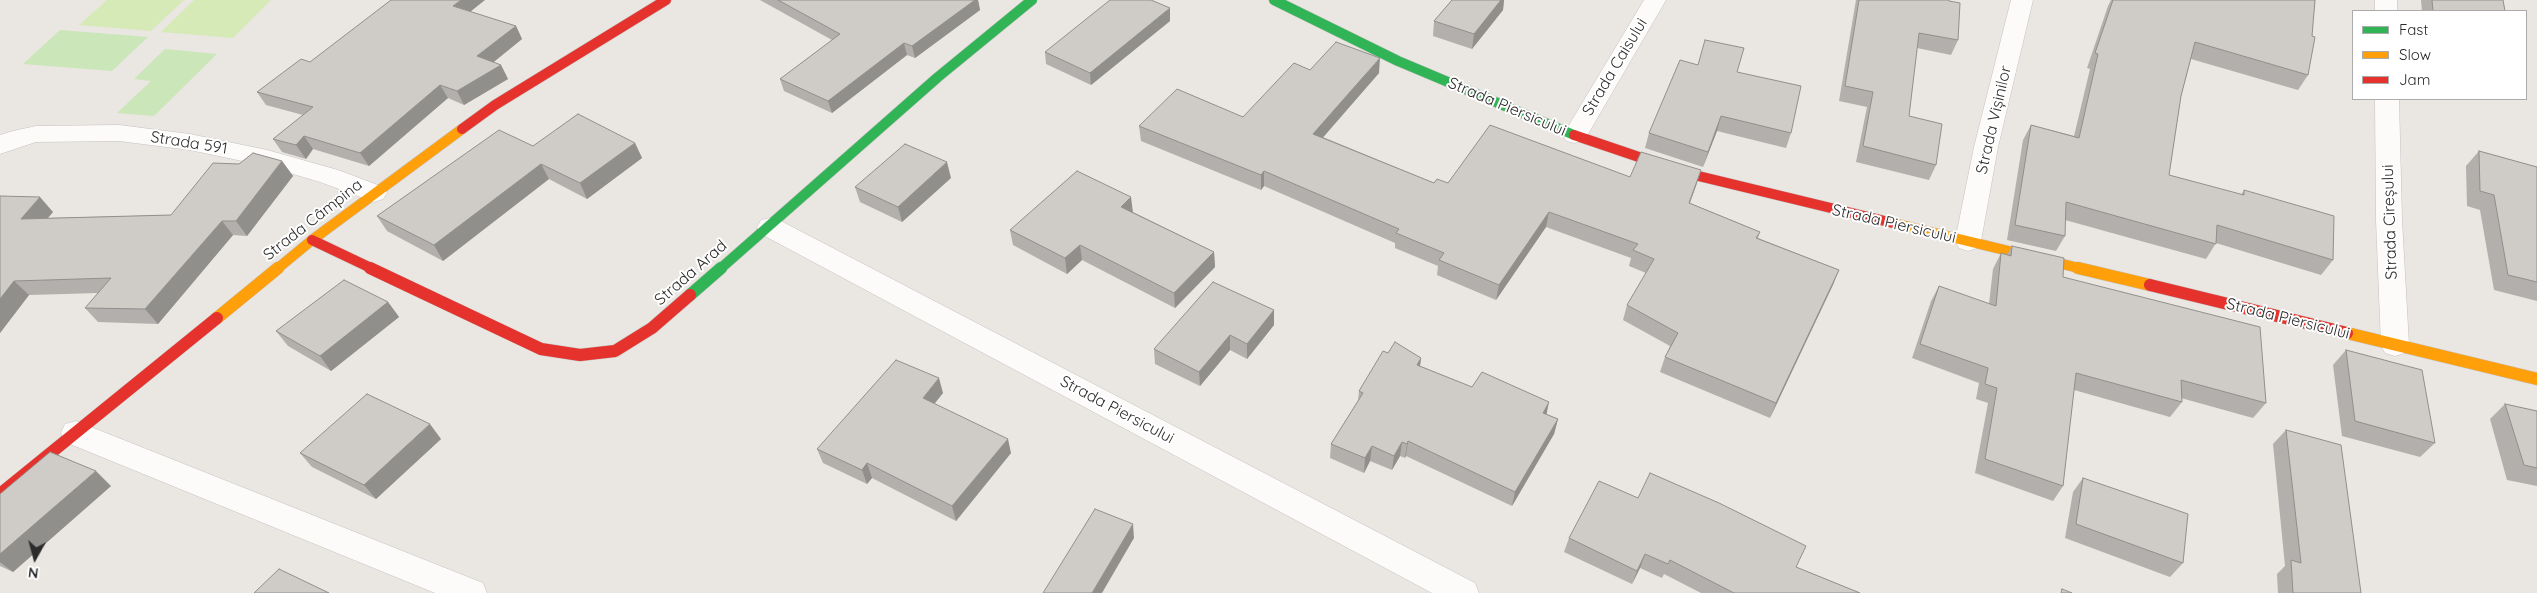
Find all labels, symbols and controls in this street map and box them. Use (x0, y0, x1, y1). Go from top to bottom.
legend (2352, 10, 2527, 100)
street label: Strada Caisului (1578, 15, 1652, 119)
text: Fast (2399, 20, 2428, 39)
text: Slow (2399, 45, 2431, 64)
street label: Strada Vișinilor (1972, 64, 2016, 176)
text: Jam (2399, 70, 2430, 89)
street label: Strada Piersicului (1445, 73, 1569, 141)
street label: Strada 591 (149, 127, 229, 159)
street label: Strada Cireșului (2378, 164, 2402, 280)
street label: Strada Câmpina (260, 175, 366, 265)
street label: Strada Piersicului (1830, 200, 1958, 248)
street label: Strada Arad (651, 236, 731, 310)
street label: Strada Piersicului (2224, 294, 2352, 344)
street label: Strada Piersicului (1057, 372, 1177, 448)
north arrow (10, 533, 60, 583)
text: N (27, 563, 39, 582)

